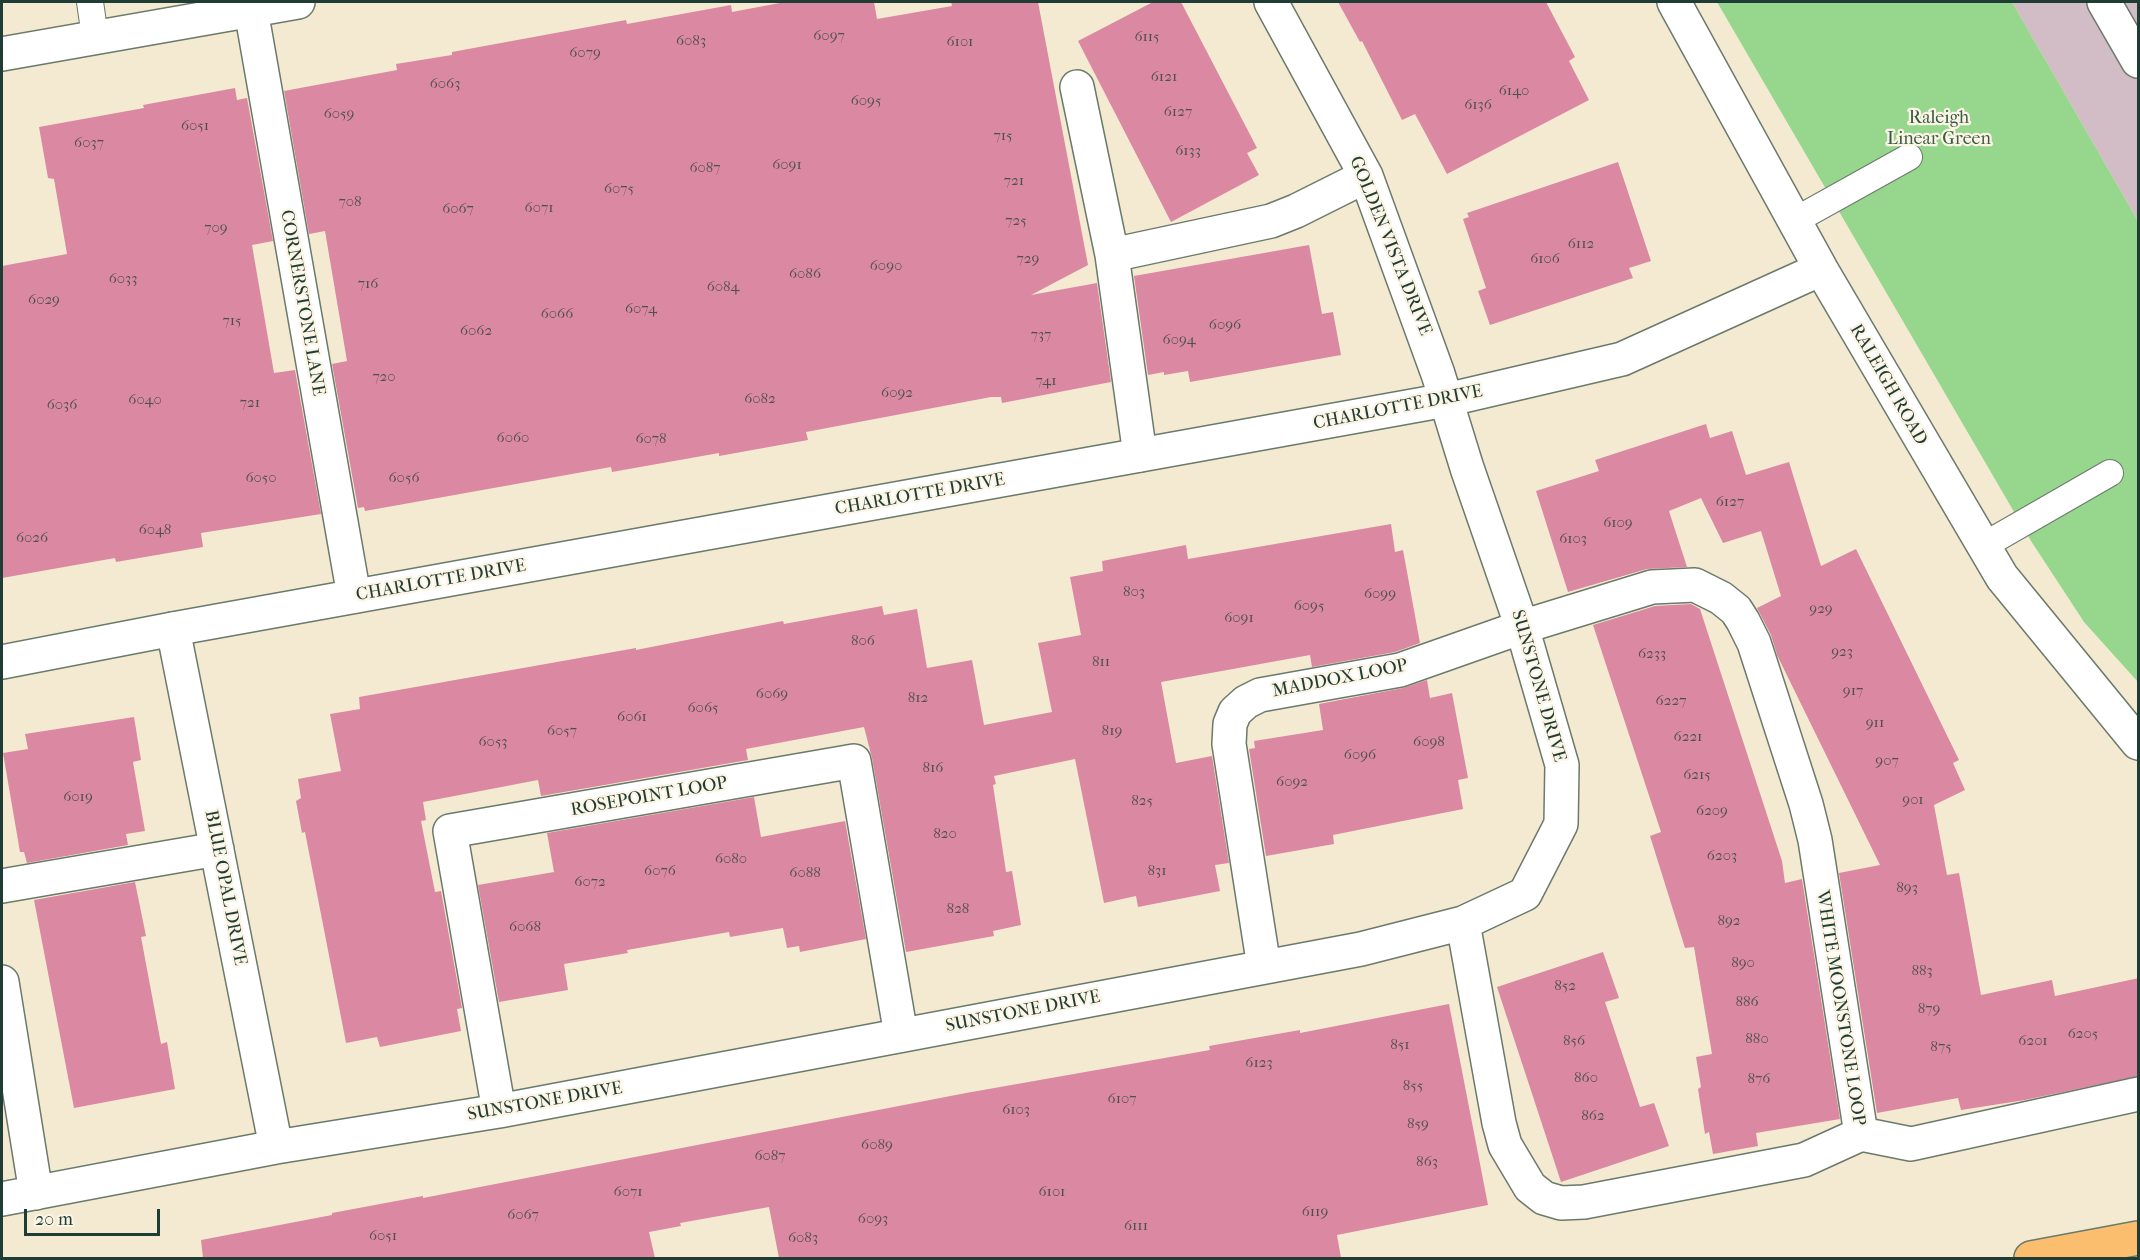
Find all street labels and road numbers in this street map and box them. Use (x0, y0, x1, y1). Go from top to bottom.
street label: GOLDEN VISTA DRIVE (1344, 153, 1436, 339)
street label: CORNERSTONE LANE (275, 208, 329, 398)
street label: RALEIGH ROAD (1845, 321, 1931, 449)
street label: CHARLOTTE DRIVE (1312, 381, 1484, 435)
street label: CHARLOTTE DRIVE (833, 469, 1007, 521)
street label: CHARLOTTE DRIVE (354, 555, 528, 607)
street label: SUNSTONE DRIVE (1506, 607, 1570, 765)
street label: MADDOX LOOP (1271, 655, 1409, 703)
street label: ROSEPOINT LOOP (569, 773, 729, 821)
street label: BLUE OPAL DRIVE (199, 808, 251, 968)
street label: WHITE MOONSTONE LOOP (1811, 889, 1869, 1127)
street label: SUNSTONE DRIVE (944, 986, 1102, 1038)
street label: SUNSTONE DRIVE (466, 1078, 624, 1126)

